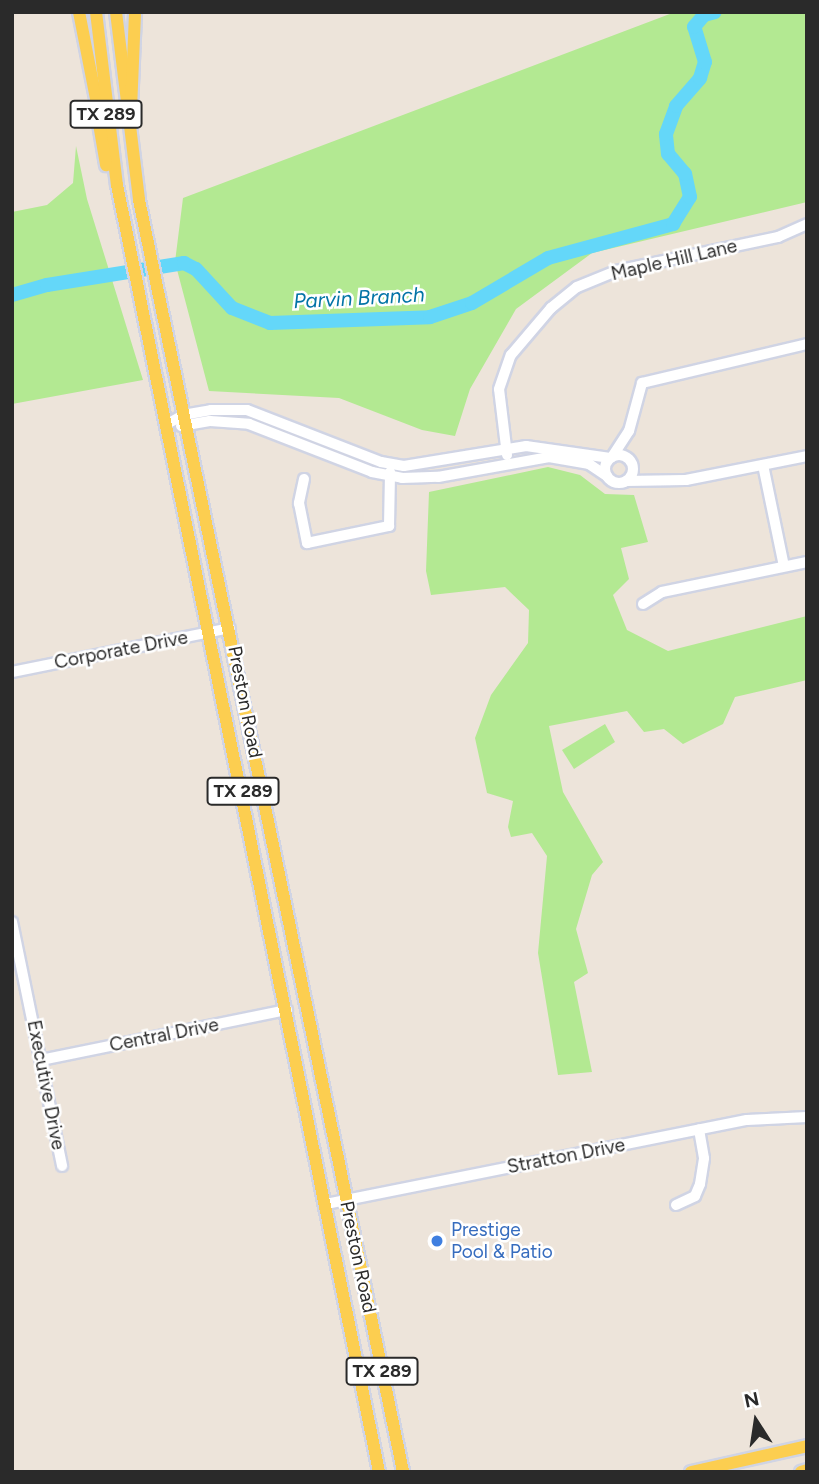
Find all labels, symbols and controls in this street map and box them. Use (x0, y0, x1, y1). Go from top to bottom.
road number: TX 289 (69, 100, 143, 128)
street label: Maple Hill Lane (609, 234, 739, 286)
water label: Parvin Branch (293, 282, 425, 314)
street label: Corporate Drive (52, 626, 190, 674)
street label: Preston Road (223, 644, 267, 760)
road number: TX 289 (206, 776, 280, 806)
street label: Central Drive (107, 1013, 221, 1057)
street label: Executive Drive (22, 1018, 70, 1152)
street label: Stratton Drive (505, 1133, 627, 1179)
street label: Preston Road (335, 1199, 381, 1315)
place label: Prestige Pool & Patio (451, 1219, 553, 1263)
marker: Prestige Pool & Patio (429, 1233, 445, 1249)
road number: TX 289 (345, 1356, 419, 1386)
north arrow (721, 1386, 791, 1456)
text: N (742, 1387, 761, 1413)

